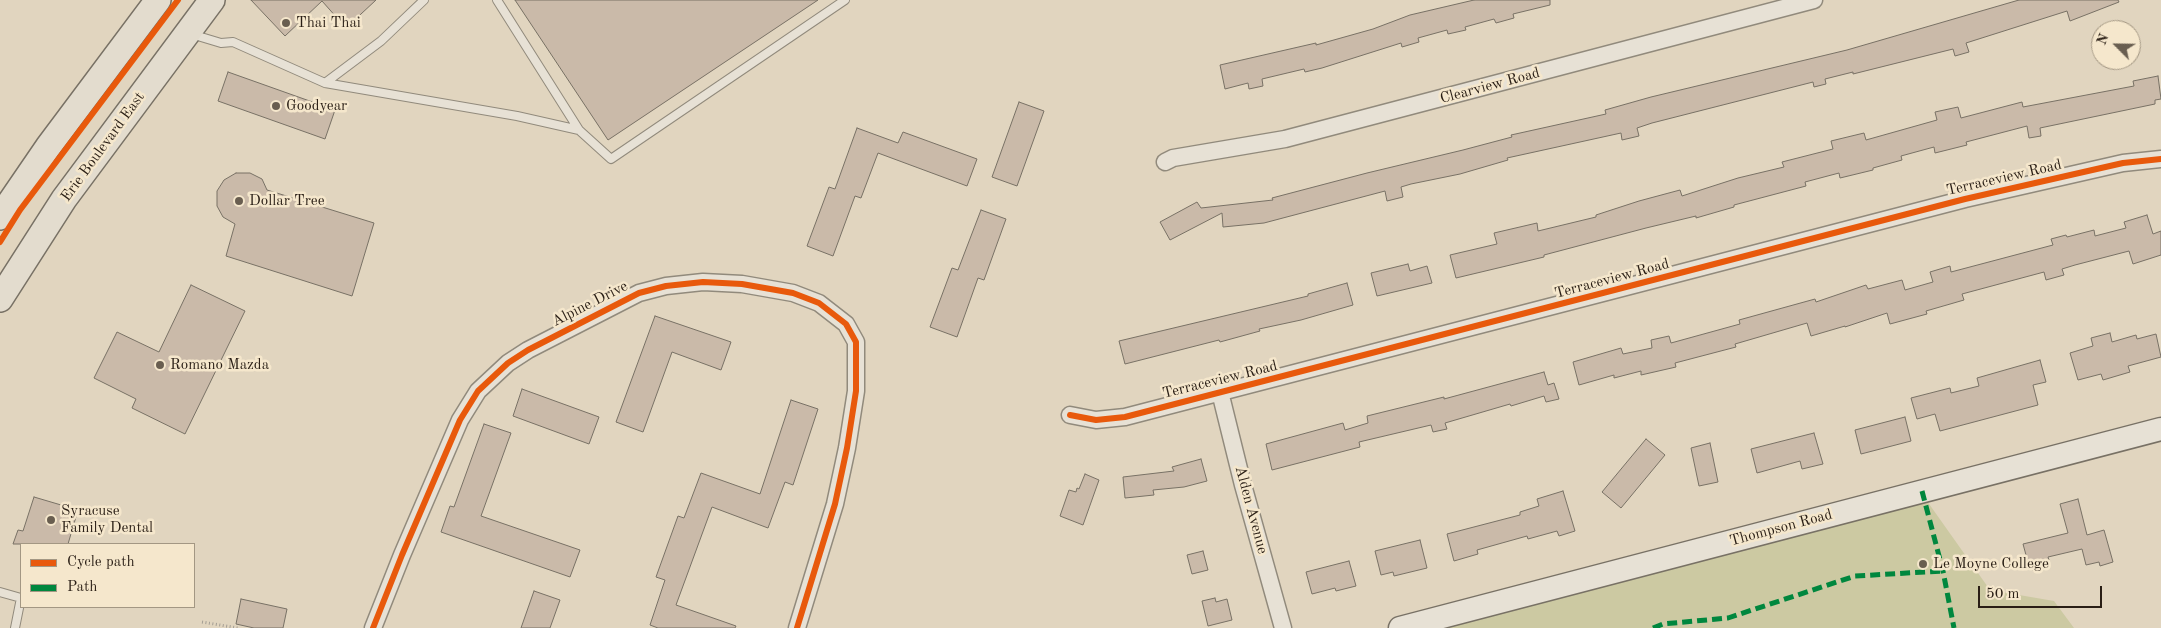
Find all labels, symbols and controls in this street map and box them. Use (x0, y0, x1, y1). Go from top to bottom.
place label: Thai Thai (296, 14, 361, 32)
marker: Thai Thai (280, 17, 292, 29)
north arrow (2091, 20, 2141, 70)
text: N (2095, 32, 2112, 47)
street label: Clearview Road (1438, 64, 1542, 108)
street label: Erie Boulevard East (57, 89, 149, 205)
place label: Goodyear (286, 97, 347, 115)
marker: Goodyear (270, 100, 282, 112)
street label: Terraceview Road (1945, 156, 2063, 200)
place label: Dollar Tree (249, 192, 325, 210)
marker: Dollar Tree (233, 195, 245, 207)
street label: Terraceview Road (1553, 255, 1671, 303)
street label: Alpine Drive (549, 277, 631, 331)
place label: Romano Mazda (170, 356, 269, 374)
street label: Terraceview Road (1161, 357, 1279, 403)
marker: Romano Mazda (154, 359, 166, 371)
street label: Alden Avenue (1231, 464, 1271, 556)
place label: Syracuse Family Dental (61, 502, 153, 537)
street label: Thompson Road (1728, 506, 1834, 550)
marker: Syracuse Family Dental (45, 514, 57, 526)
legend (20, 543, 195, 608)
text: Cycle path (67, 555, 135, 570)
place label: Le Moyne College (1933, 555, 2049, 573)
marker: Le Moyne College (1917, 558, 1929, 570)
scale bar (1981, 576, 2105, 608)
text: Path (67, 580, 97, 595)
text: 50 m (1986, 587, 2020, 602)

